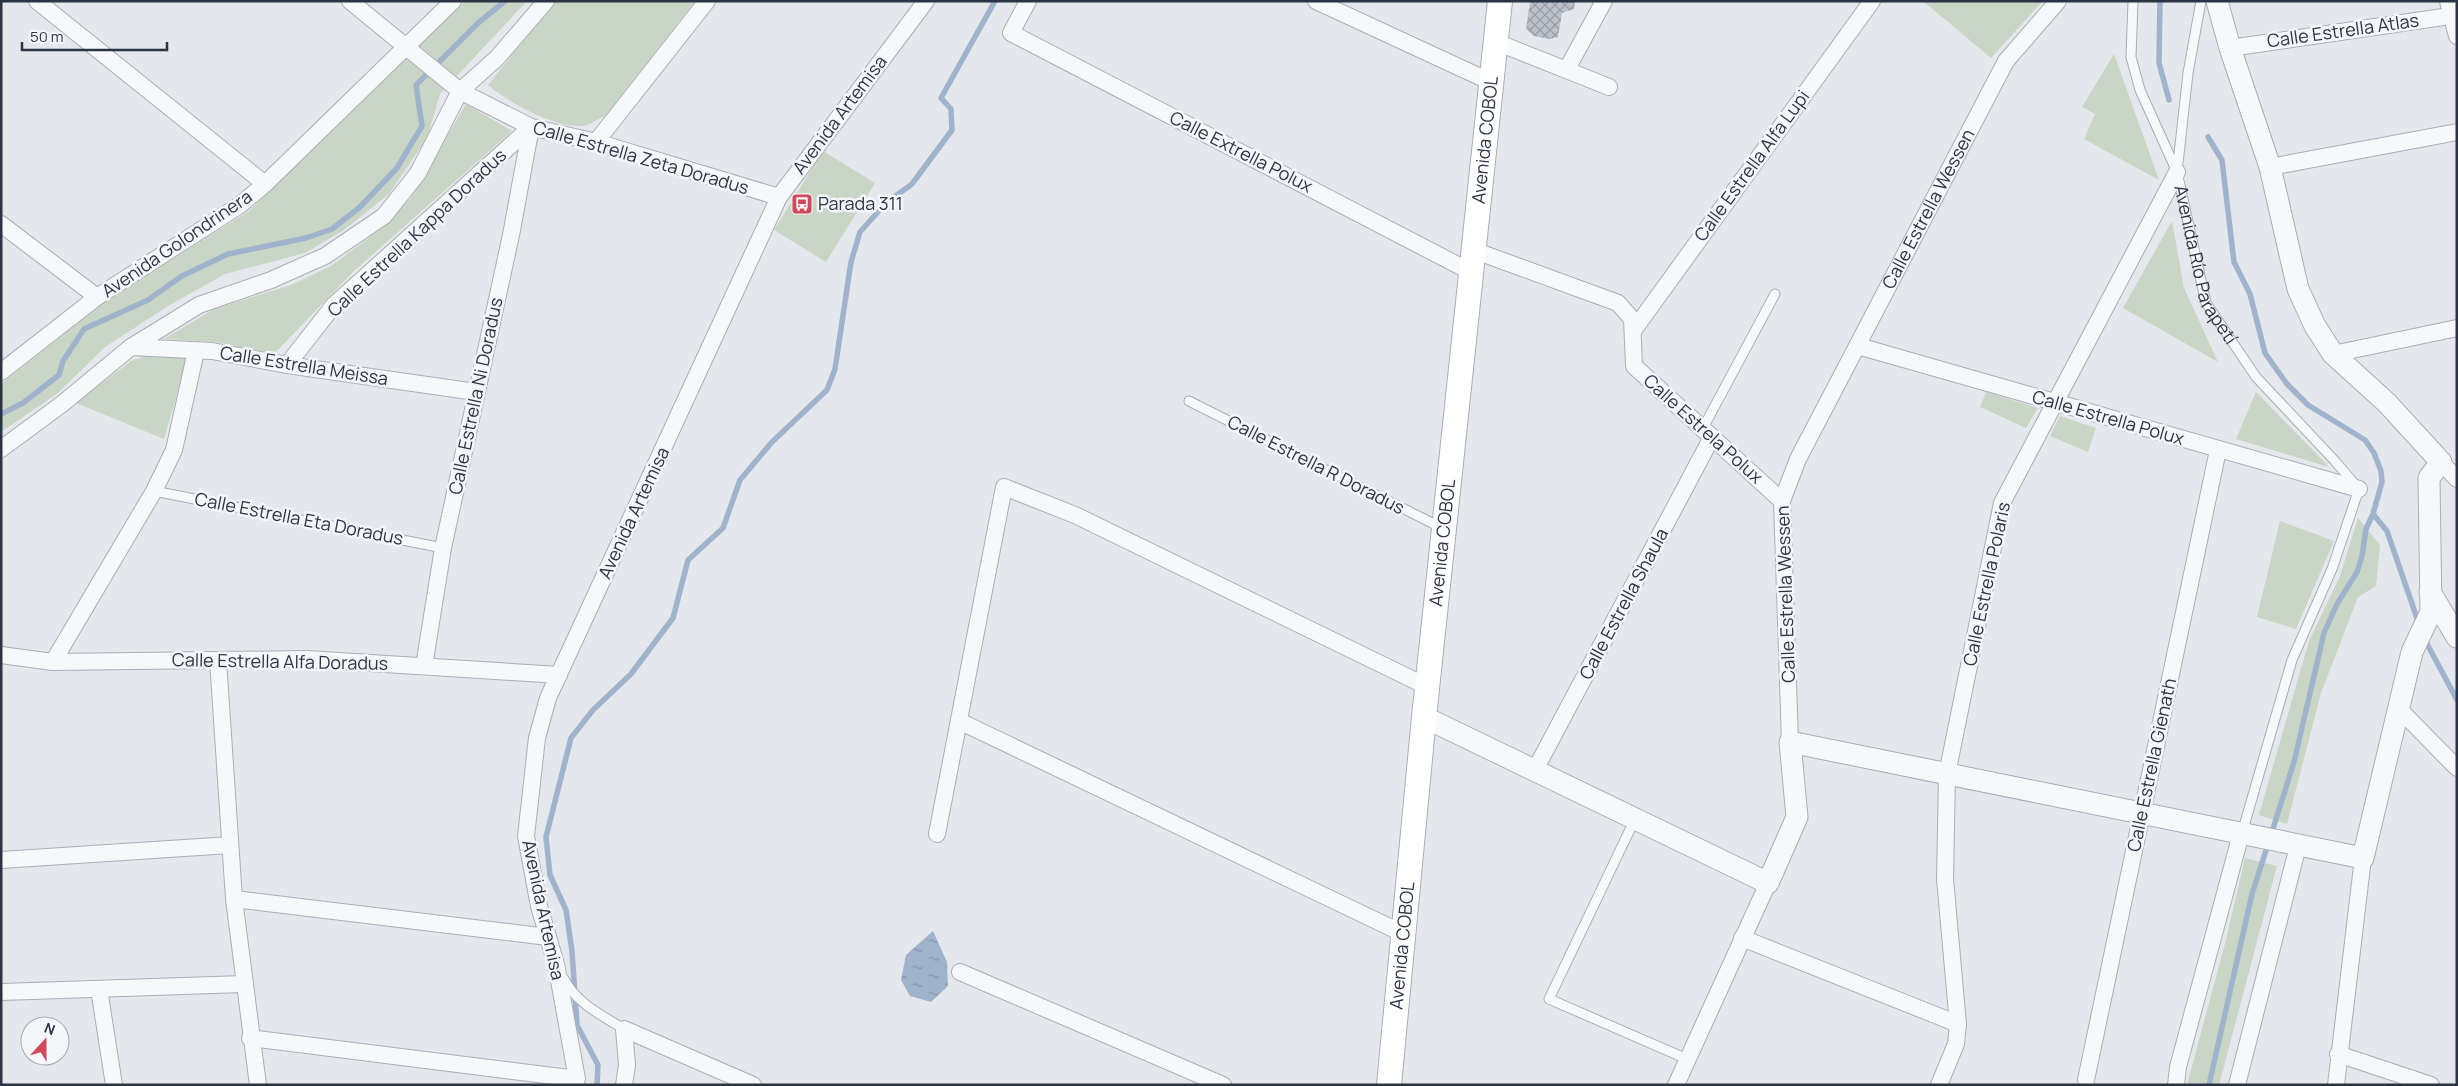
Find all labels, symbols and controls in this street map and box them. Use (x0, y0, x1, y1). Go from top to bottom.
street label: Calle Estrella Atlas (2265, 7, 2420, 53)
scale bar (22, 20, 168, 52)
text: 50 m (30, 26, 64, 47)
street label: Avenida Artemisa (787, 50, 892, 179)
street label: Avenida COBOL (1466, 75, 1503, 205)
street label: Calle Estrella Alfa Lupi (1688, 85, 1814, 246)
street label: Calle Extrella Polux (1166, 105, 1317, 198)
street label: Calle Estrella Zeta Doradus (531, 115, 752, 199)
street label: Calle Estrella Wessen (1876, 125, 1979, 293)
street label: Calle Estrella Kappa Doradus (322, 143, 511, 322)
street label: Avenida Río Parapetí (2169, 183, 2243, 349)
street label: Avenida Golondrinera (97, 184, 256, 302)
place label: Parada 311 (818, 191, 903, 215)
bus stop icon: Parada 311 (790, 192, 814, 216)
street label: Calle Estrella Ni Doradus (442, 295, 508, 497)
street label: Calle Estrella Meissa (218, 340, 390, 390)
street label: Calle Estrela Polux (1639, 368, 1769, 489)
street label: Calle Estrella Polux (2030, 384, 2188, 450)
street label: Calle Estrella R Doradus (1224, 409, 1409, 519)
street label: Avenida Artemisa (592, 443, 674, 582)
street label: Avenida COBOL (1423, 478, 1460, 608)
street label: Calle Estrella Eta Doradus (193, 486, 405, 550)
street label: Calle Estrella Polaris (1957, 500, 2015, 668)
street label: Calle Estrella Wessen (1770, 505, 1800, 683)
street label: Calle Estrella Shaula (1573, 524, 1673, 683)
street label: Calle Estrella Alfa Doradus (172, 647, 388, 675)
street label: Calle Estrella Gienath (2121, 676, 2181, 854)
street label: Avenida Artemisa (517, 837, 571, 982)
street label: Avenida COBOL (1383, 881, 1419, 1010)
north arrow (20, 1016, 70, 1066)
text: N (42, 1018, 58, 1039)

